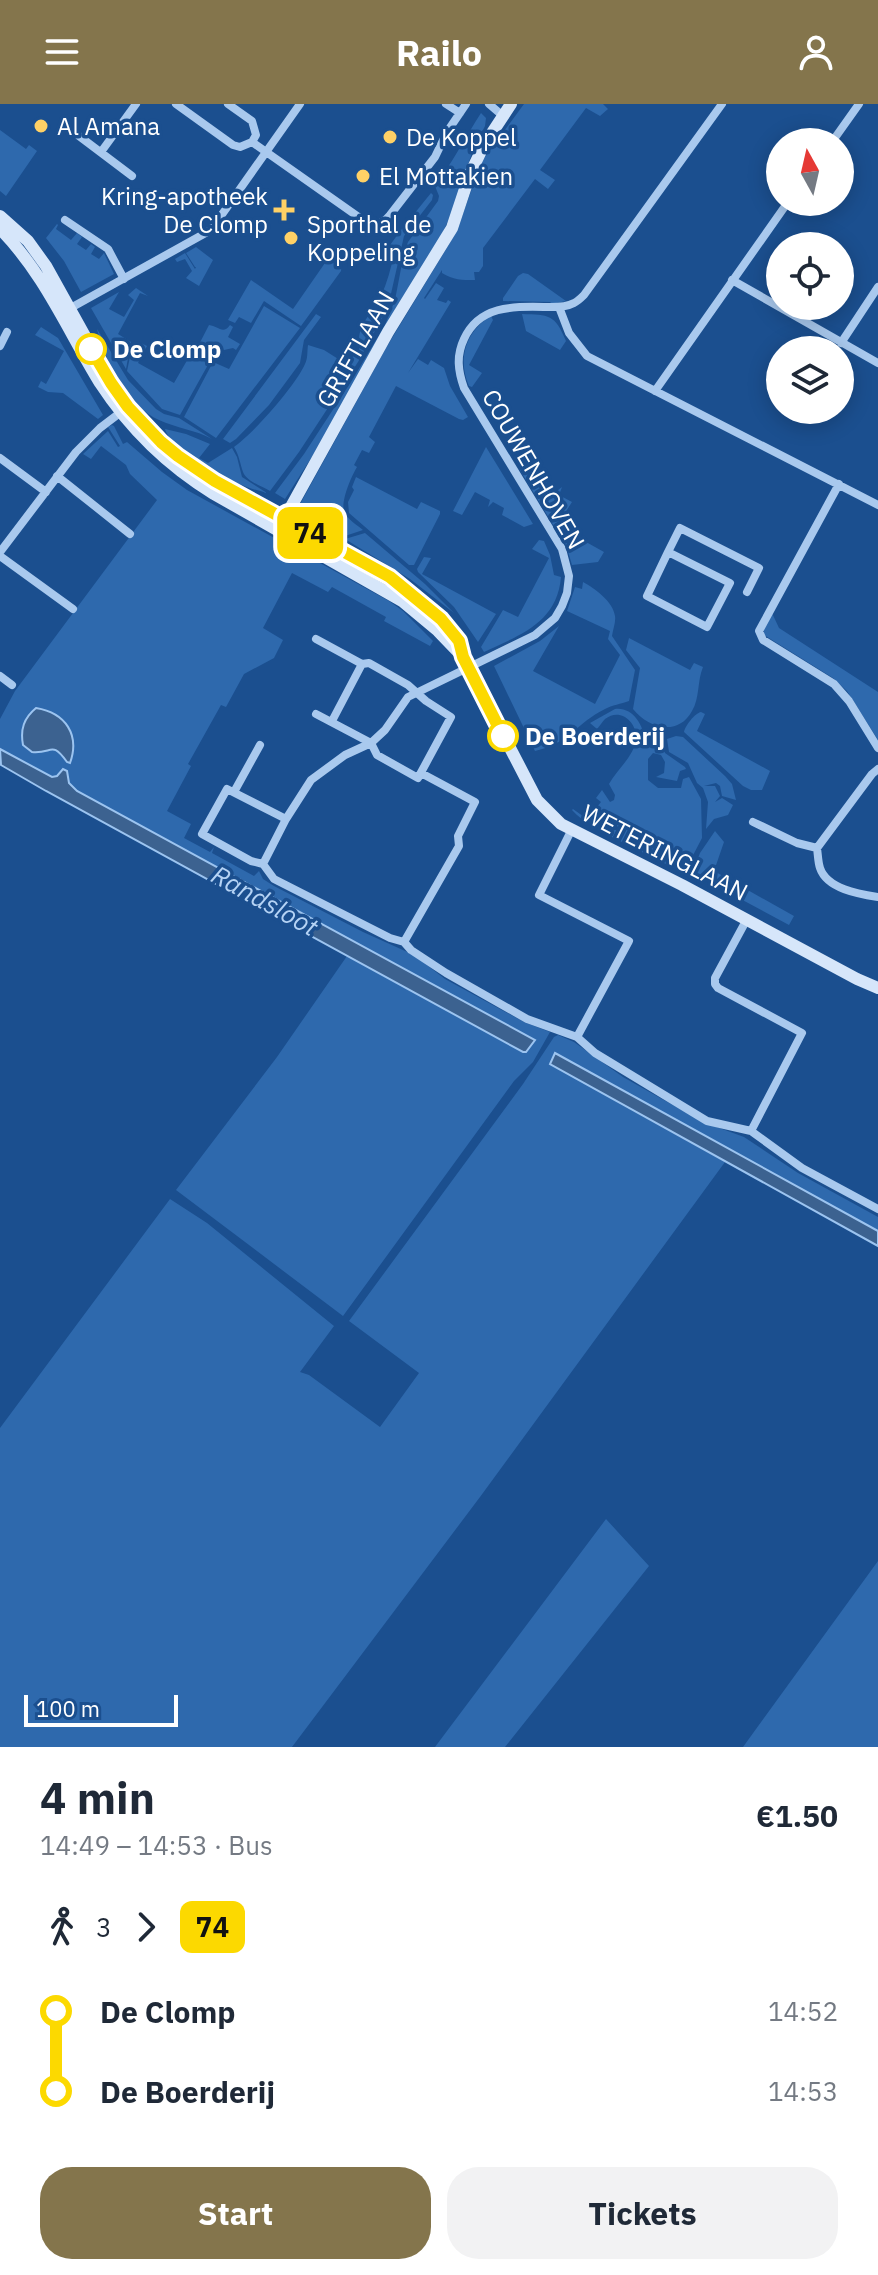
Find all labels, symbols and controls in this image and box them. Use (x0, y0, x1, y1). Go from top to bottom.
text: Railo (396, 29, 482, 76)
icon: menu (40, 30, 84, 74)
icon: person (794, 30, 838, 74)
place label: Al Amana (57, 110, 160, 142)
marker: Al Amana (32, 117, 50, 135)
place label: De Koppel (406, 121, 517, 153)
marker: De Koppel (381, 128, 399, 146)
north arrow (766, 128, 854, 216)
map controls (766, 128, 854, 424)
place label: El Mottakien (379, 160, 513, 192)
marker: El Mottakien (354, 167, 372, 185)
place label: Kring-apotheek De Clomp (101, 180, 268, 240)
marker: Kring-apotheek De Clomp (275, 201, 293, 219)
place label: Sporthal de Koppeling (307, 208, 431, 268)
marker: Sporthal de Koppeling (282, 229, 300, 247)
button: locate (766, 232, 854, 320)
street label: GRIFTLAAN (309, 285, 401, 413)
place label: De Clomp (113, 333, 221, 365)
marker: De Clomp (76, 334, 106, 364)
button: layers (766, 336, 854, 424)
street label: COUWENHOVEN (475, 383, 593, 555)
line badge: 74 (274, 507, 346, 559)
text: 74 (293, 514, 327, 551)
place label: De Boerderij (525, 720, 665, 752)
marker: De Boerderij (488, 721, 518, 751)
street label: WETERINGLAAN (577, 796, 753, 908)
water label: Randsloot (206, 857, 325, 943)
scale bar (24, 1691, 178, 1727)
text: 100 m (36, 1694, 100, 1723)
text: 4 min (40, 1769, 155, 1826)
text: €1.50 (756, 1796, 838, 1835)
text: 14:49 – 14:53 · Bus (40, 1828, 273, 1862)
icon: walk (40, 1905, 84, 1949)
icon: forward (124, 1905, 168, 1949)
text: 74 (196, 1908, 229, 1945)
text: 3 (96, 1910, 112, 1944)
text: De Clomp (100, 1992, 235, 2031)
text: 14:52 (768, 1994, 838, 2028)
text: De Boerderij (100, 2072, 275, 2111)
text: 14:53 (768, 2074, 838, 2108)
button: Start (40, 2167, 431, 2259)
button: Tickets (447, 2167, 838, 2259)

